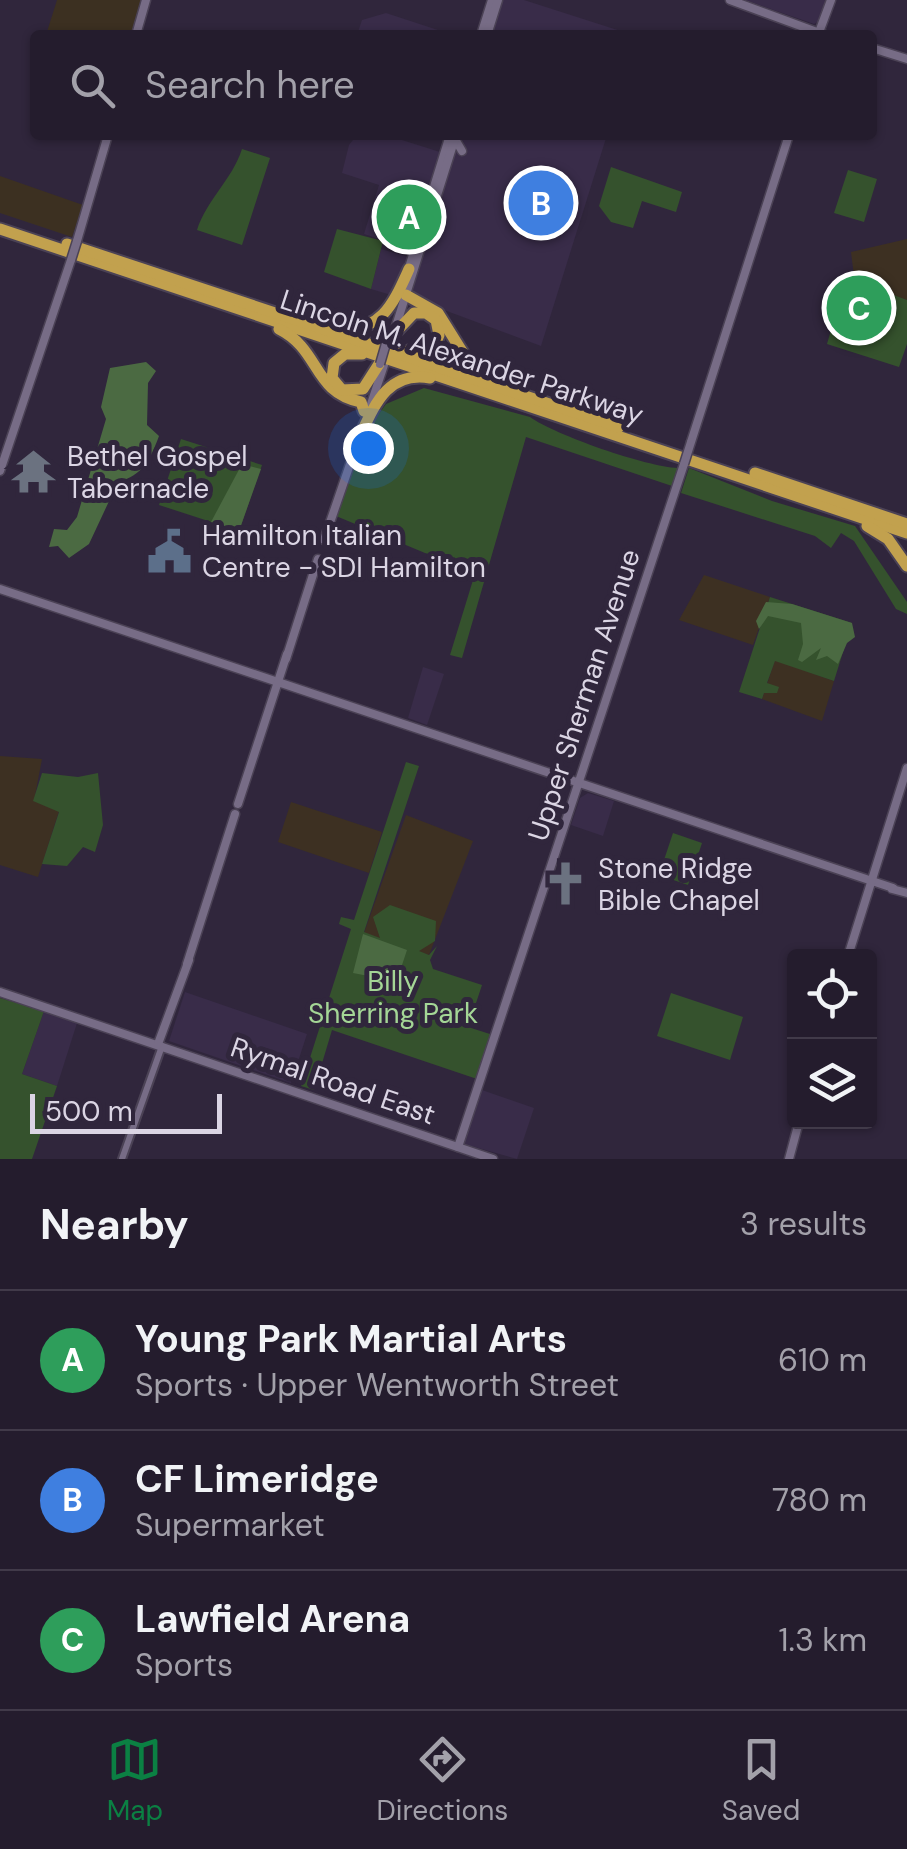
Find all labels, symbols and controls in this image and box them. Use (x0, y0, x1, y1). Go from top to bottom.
search box (30, 30, 877, 140)
icon: search (65, 58, 120, 113)
text: Search here (145, 60, 355, 110)
pin: B (508, 166, 574, 240)
pin: A (376, 180, 442, 254)
pin: C (826, 270, 892, 346)
street label: Lincoln M. Alexander Parkway (276, 281, 648, 433)
your location (343, 423, 394, 474)
place label: Bethel Gospel Tabernacle (67, 438, 248, 507)
temple icon: Bethel Gospel Tabernacle (10, 448, 58, 496)
place label: Hamilton Italian Centre - SDI Hamilton (202, 517, 486, 586)
public building icon: Hamilton Italian Centre - SDI Hamilton (145, 527, 193, 575)
street label: Upper Sherman Avenue (519, 544, 649, 846)
place label: Stone Ridge Bible Chapel (598, 850, 760, 919)
church icon: Stone Ridge Bible Chapel (541, 860, 589, 908)
map controls (787, 949, 877, 1129)
button: locate (787, 949, 877, 1039)
park label: Billy Sherring Park (308, 963, 478, 1032)
street label: Rymal Road East (226, 1029, 440, 1133)
button: layers (787, 1039, 877, 1129)
scale bar (30, 1089, 222, 1134)
text: 500 m (45, 1093, 133, 1130)
text: Nearby (40, 1197, 189, 1252)
text: 3 results (740, 1203, 867, 1245)
text: Young Park Martial Arts (135, 1314, 567, 1364)
text: A (61, 1339, 84, 1381)
text: 610 m (778, 1339, 867, 1381)
text: Sports · Upper Wentworth Street (135, 1364, 619, 1406)
text: CF Limeridge (135, 1454, 379, 1504)
text: B (62, 1479, 83, 1521)
text: 780 m (772, 1479, 867, 1521)
text: Supermarket (135, 1504, 325, 1546)
text: Lawfield Arena (135, 1594, 410, 1644)
text: C (61, 1619, 84, 1661)
text: 1.3 km (779, 1619, 867, 1661)
text: Sports (135, 1644, 233, 1686)
tab: Map (107, 1732, 163, 1829)
tab: Directions (377, 1732, 508, 1829)
tab: Saved (722, 1732, 800, 1829)

